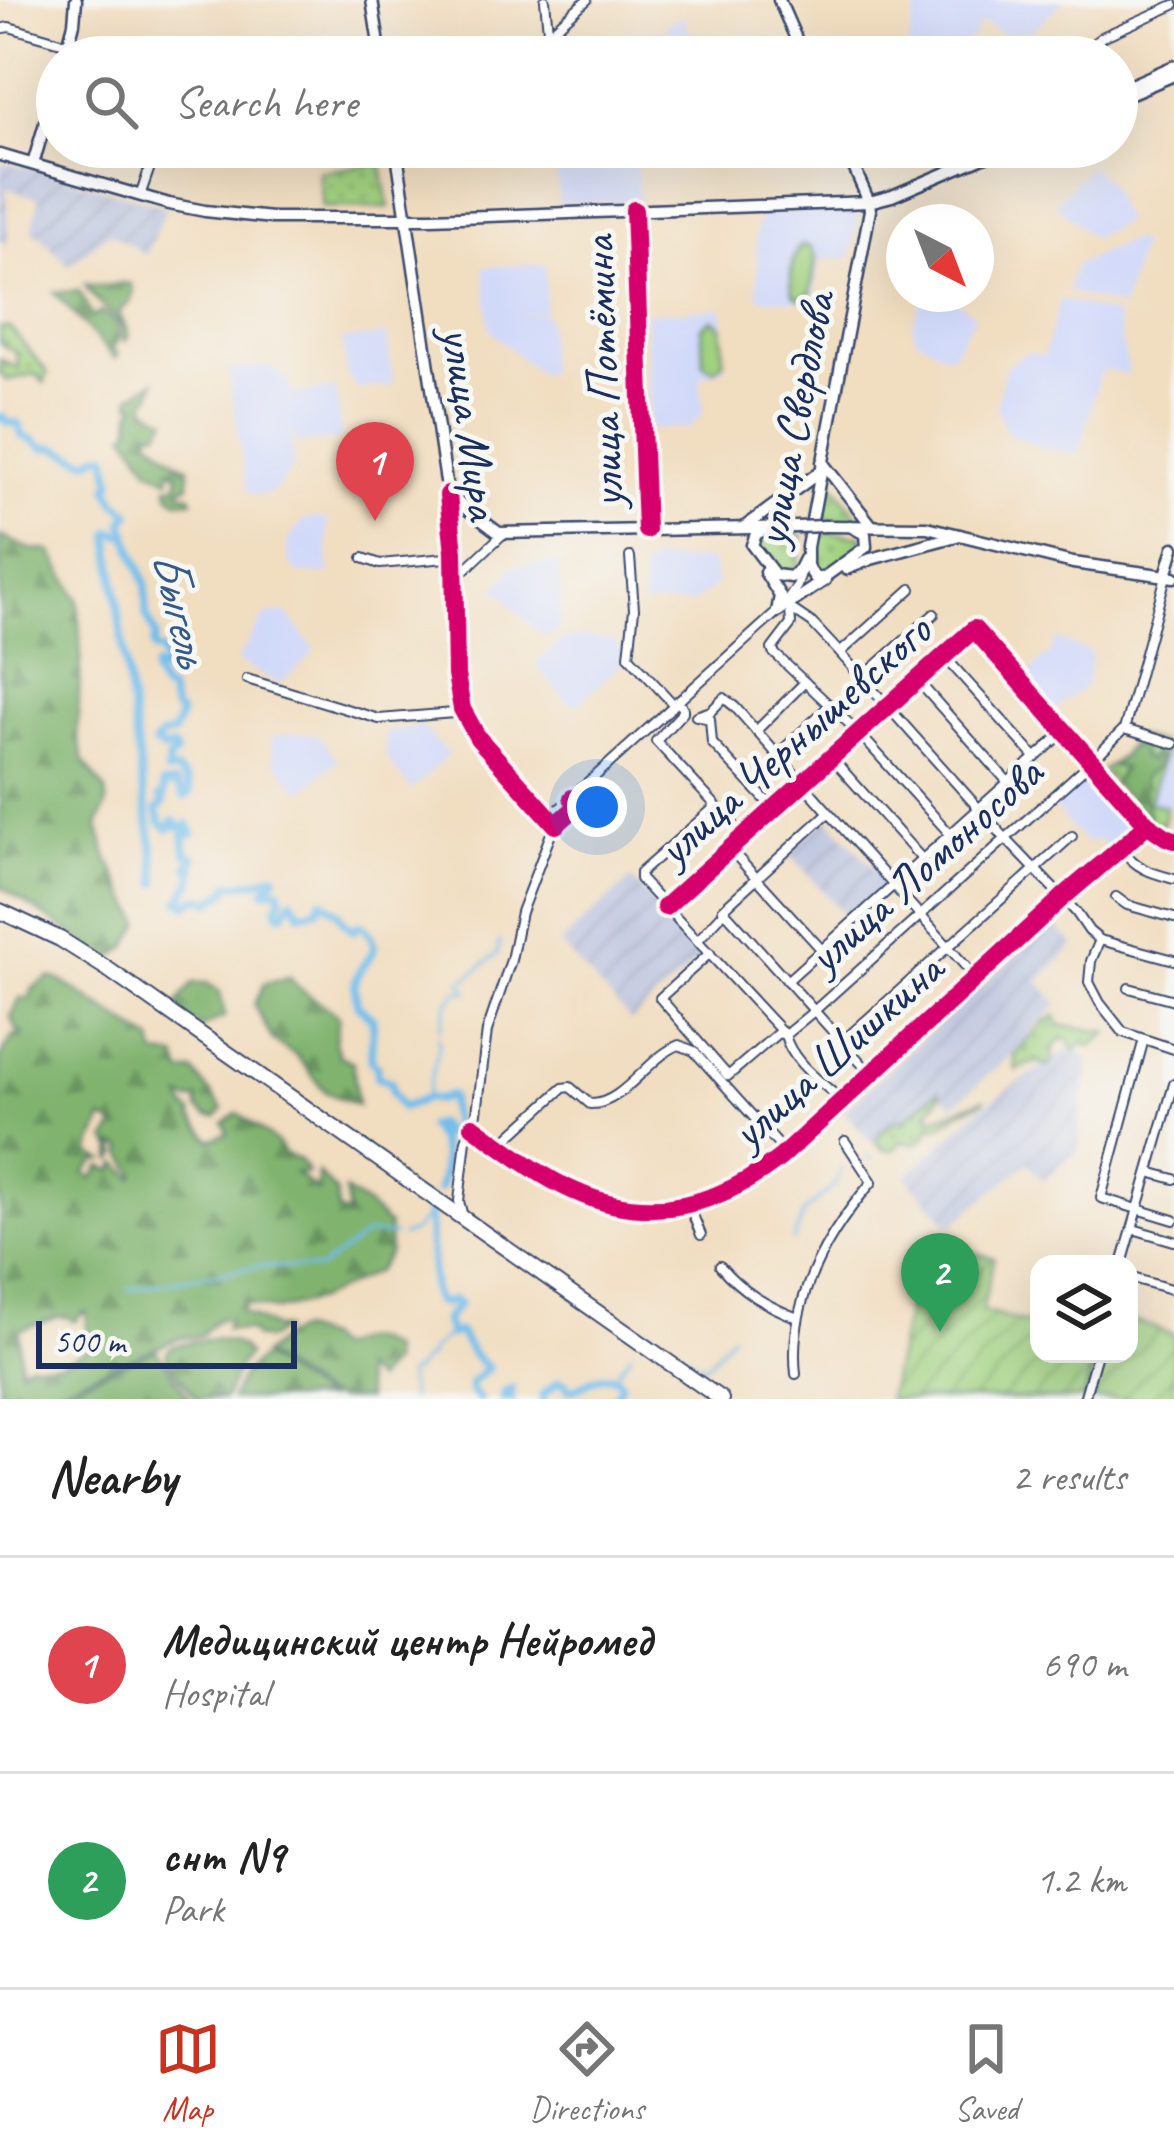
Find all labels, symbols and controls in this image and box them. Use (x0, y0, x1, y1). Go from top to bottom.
search box (36, 36, 1138, 168)
icon: search (78, 69, 144, 135)
text: Search here (174, 74, 357, 131)
north arrow (886, 204, 994, 312)
street label: улица Потёмина (567, 232, 637, 512)
street label: улица Свердлова (739, 283, 849, 554)
street label: улица Мира (427, 320, 515, 526)
pin: 1 (336, 422, 414, 521)
water label: Быгель (137, 544, 226, 675)
street label: улица Чернышевского (642, 599, 945, 881)
street label: улица Ломоносова (792, 742, 1057, 988)
your location (567, 777, 627, 837)
street label: улица Шишкина (716, 937, 958, 1164)
pin: 2 (901, 1233, 979, 1332)
map controls (1030, 1255, 1138, 1363)
button: layers (1030, 1255, 1138, 1363)
scale bar (36, 1315, 297, 1368)
text: 500 m (54, 1321, 125, 1363)
text: Nearby (48, 1445, 176, 1509)
text: 2 results (1012, 1453, 1126, 1502)
text: Медицинский центр Нейромед (162, 1612, 652, 1669)
text: 1 (78, 1640, 96, 1689)
text: 690 m (1042, 1640, 1126, 1689)
text: Hospital (162, 1669, 269, 1718)
text: снт N9 (162, 1828, 284, 1885)
text: 2 (78, 1856, 96, 1905)
text: 1.2 km (1036, 1856, 1126, 1905)
text: Park (162, 1885, 224, 1934)
tab: Map (155, 2016, 221, 2130)
tab: Directions (530, 2016, 644, 2130)
tab: Saved (953, 2016, 1019, 2130)

